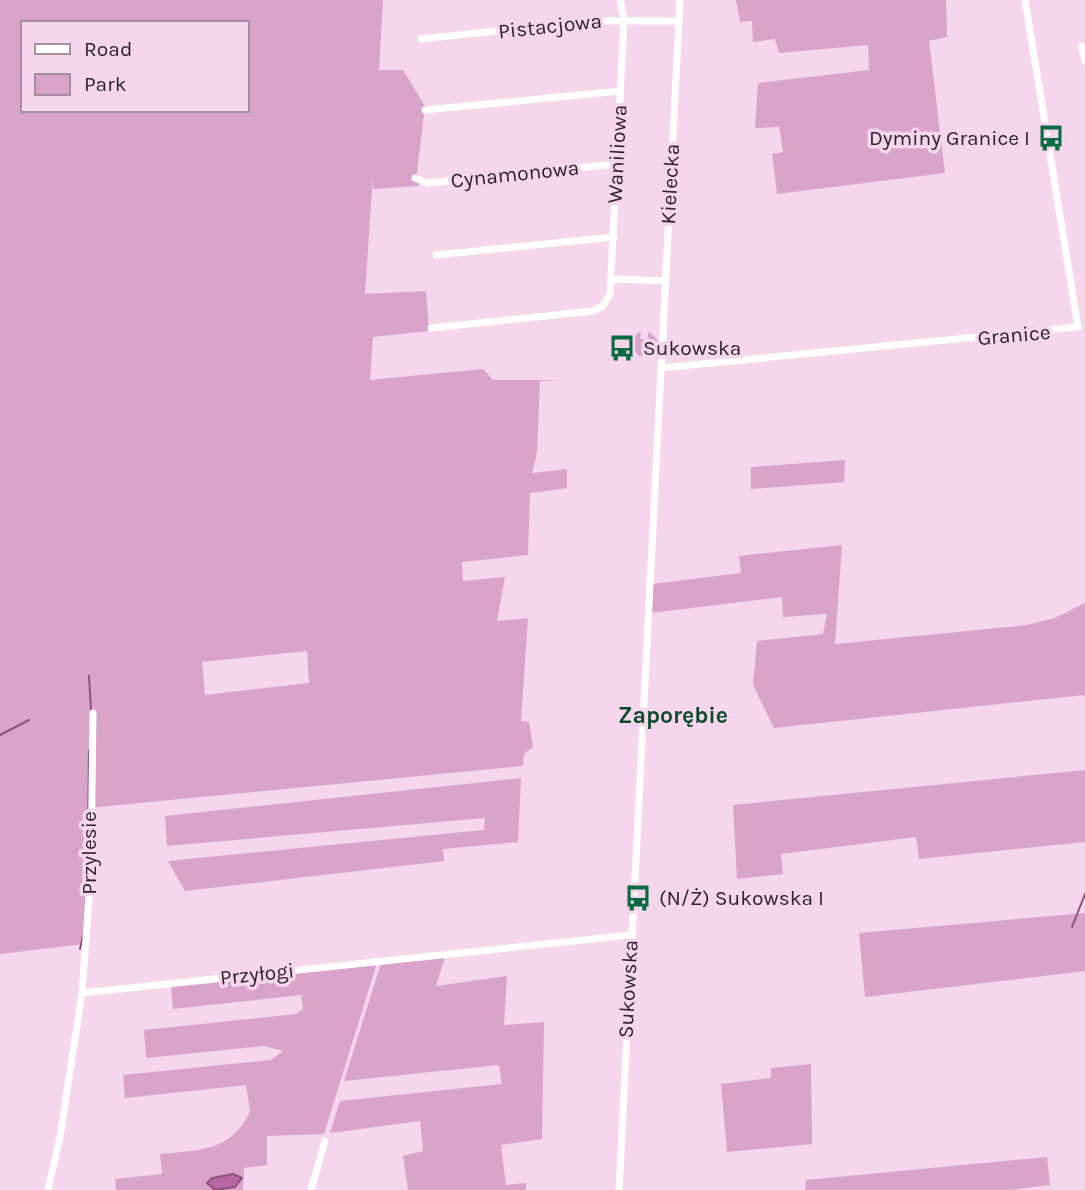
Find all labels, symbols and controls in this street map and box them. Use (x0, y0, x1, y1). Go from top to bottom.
street label: Pistacjowa (497, 9, 603, 43)
legend (21, 21, 248, 112)
text: Road (84, 37, 132, 61)
text: Park (84, 72, 127, 96)
street label: Waniliowa (602, 104, 632, 204)
bus stop icon: Dyminy Granice I (1036, 123, 1066, 153)
place label: Dyminy Granice I (869, 126, 1030, 150)
street label: Kielecka (656, 143, 684, 225)
street label: Cynamonowa (450, 155, 580, 193)
street label: Granice (976, 320, 1052, 350)
bus stop icon: Sukowska (607, 333, 637, 363)
place label: Sukowska (643, 336, 741, 360)
district label: Zaporębie (618, 702, 728, 729)
street label: Przylesie (77, 811, 101, 895)
bus stop icon: (N/Ż) Sukowska I (623, 883, 653, 913)
place label: (N/Ż) Sukowska I (659, 886, 824, 910)
street label: Sukowska (613, 939, 643, 1039)
street label: Przyłogi (219, 958, 295, 990)

